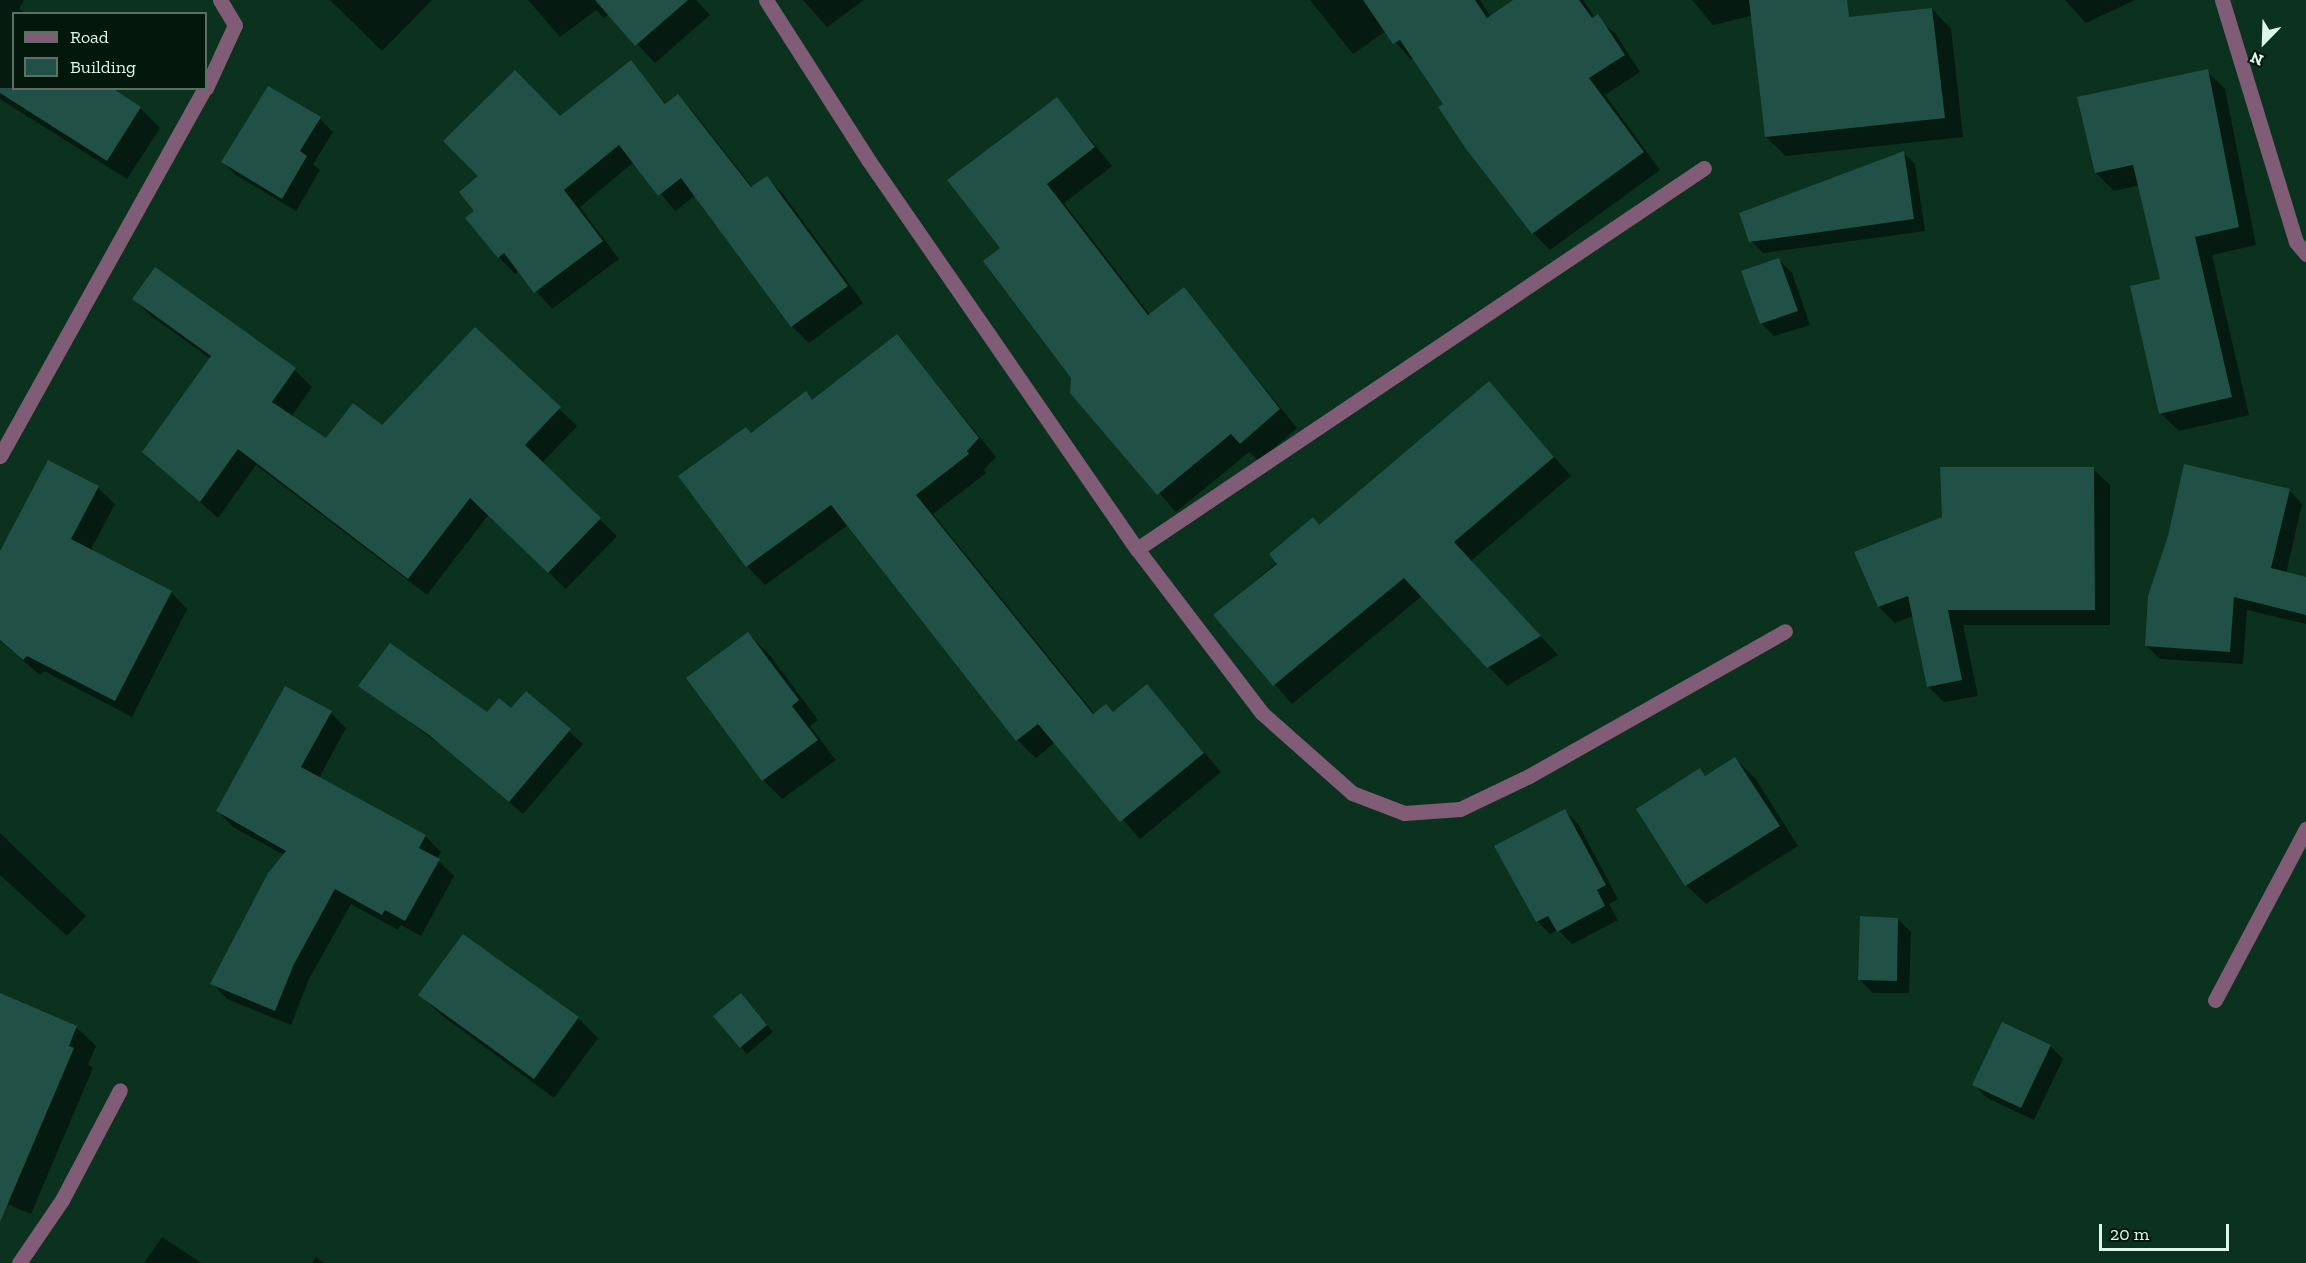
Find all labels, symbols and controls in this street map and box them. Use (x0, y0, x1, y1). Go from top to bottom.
legend (12, 12, 207, 90)
north arrow (2234, 12, 2294, 72)
text: Road (70, 26, 109, 48)
text: N (2247, 48, 2266, 70)
text: Building (70, 56, 136, 78)
scale bar (2102, 1212, 2232, 1250)
text: 20 m (2110, 1223, 2149, 1245)

